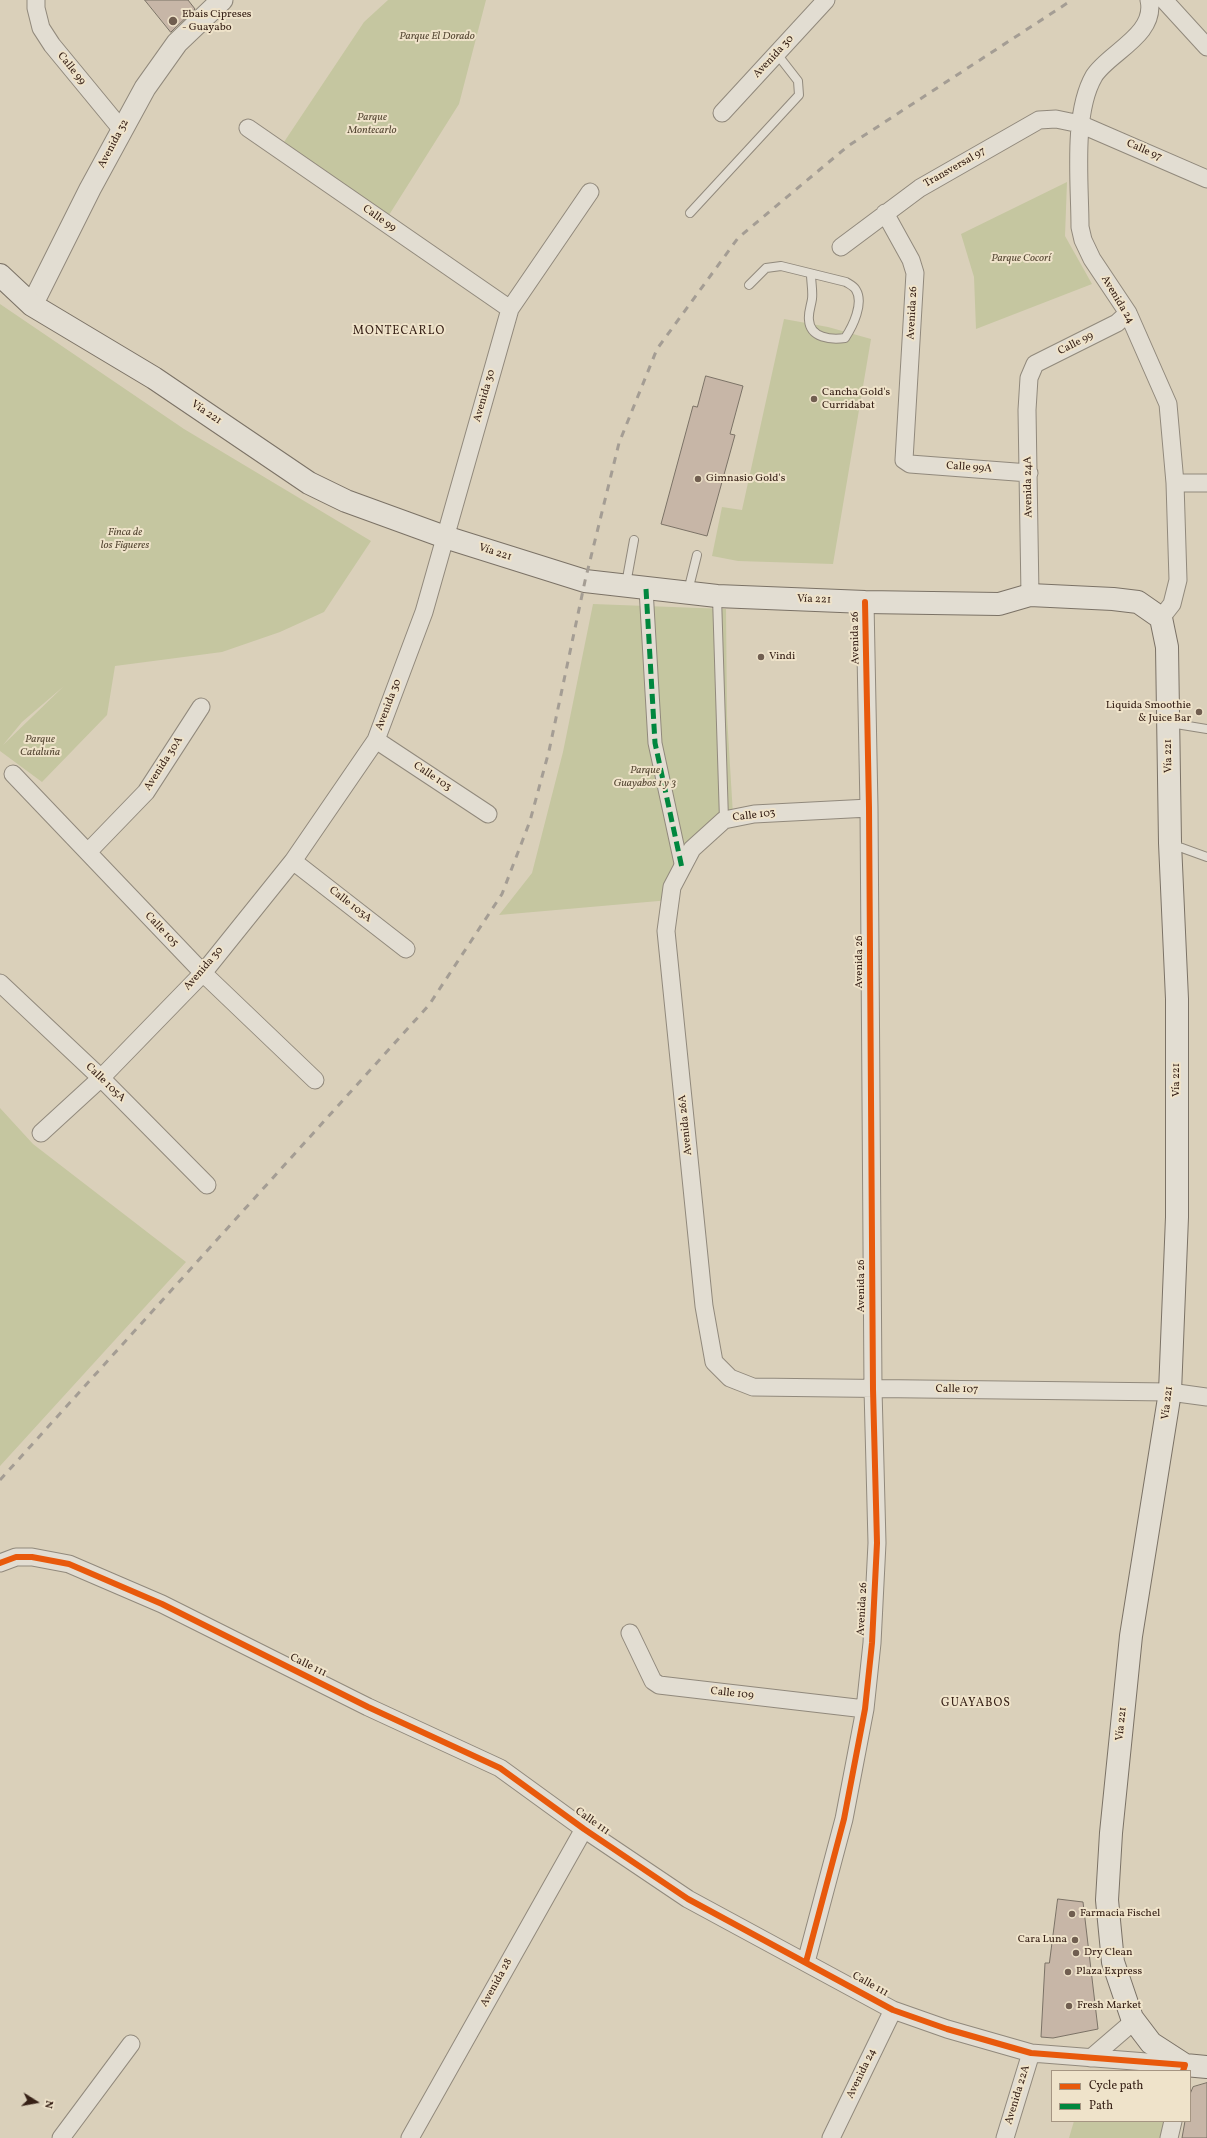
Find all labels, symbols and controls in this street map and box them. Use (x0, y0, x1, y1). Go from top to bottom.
place label: Ebais Cipreses - Guayabo (182, 8, 252, 34)
marker: Ebais Cipreses - Guayabo (167, 15, 179, 27)
park label: Parque El Dorado (399, 30, 475, 44)
street label: Avenida 30 (751, 33, 797, 81)
street label: Calle 99 (54, 50, 88, 88)
park label: Parque Montecarlo (348, 111, 396, 137)
street label: Avenida 32 (96, 117, 132, 171)
street label: Calle 97 (1124, 137, 1164, 165)
street label: Transversal 97 (922, 145, 988, 191)
street label: Calle 99 (360, 203, 398, 235)
park label: Parque Cocorí (991, 252, 1051, 266)
street label: Avenida 24 (1097, 274, 1137, 326)
street label: Avenida 26 (905, 286, 921, 340)
district label: MONTECARLO (353, 325, 445, 339)
street label: Calle 99 (1056, 329, 1096, 359)
street label: Avenida 30 (471, 368, 499, 424)
place label: Cancha Gold's Curridabat (822, 386, 890, 412)
marker: Cancha Gold's Curridabat (809, 394, 819, 404)
street label: Vía 221 (188, 398, 224, 428)
street label: Avenida 24A (1022, 456, 1036, 518)
street label: Calle 99A (946, 460, 992, 476)
place label: Gimnasio Gold's (706, 472, 785, 486)
marker: Gimnasio Gold's (693, 474, 703, 484)
park label: Finca de los Figueres (101, 526, 149, 552)
street label: Vía 221 (477, 541, 513, 565)
street label: Vía 221 (797, 593, 831, 607)
street label: Avenida 26 (849, 611, 863, 665)
place label: Vindi (769, 650, 795, 664)
marker: Vindi (756, 652, 766, 662)
street label: Avenida 30 (373, 678, 405, 732)
place label: Liquida Smoothie & Juice Bar (1106, 699, 1191, 725)
marker: Liquida Smoothie & Juice Bar (1194, 707, 1204, 717)
park label: Parque Cataluña (20, 733, 60, 759)
street label: Avenida 30A (142, 735, 186, 793)
street label: Vía 221 (1162, 739, 1176, 773)
street label: Calle 103 (411, 760, 453, 794)
park label: Parque Guayabos 1 y 3 (614, 764, 676, 790)
street label: Calle 103 (732, 807, 776, 825)
street label: Calle 103A (326, 884, 374, 926)
street label: Calle 105 (141, 910, 181, 950)
street label: Avenida 26 (853, 935, 867, 989)
street label: Avenida 30 (181, 944, 227, 994)
street label: Calle 105A (82, 1061, 128, 1105)
street label: Vía 221 (1170, 1063, 1184, 1097)
street label: Avenida 26A (676, 1094, 696, 1156)
street label: Avenida 26 (855, 1259, 869, 1313)
street label: Calle 107 (935, 1383, 979, 1397)
street label: Vía 221 (1159, 1385, 1177, 1421)
street label: Avenida 26 (855, 1582, 871, 1636)
street label: Calle 111 (287, 1651, 329, 1681)
street label: Calle 109 (710, 1685, 754, 1703)
district label: GUAYABOS (941, 1697, 1011, 1711)
street label: Vía 221 (1114, 1706, 1130, 1742)
street label: Calle 111 (572, 1805, 612, 1839)
place label: Farmacia Fischel (1080, 1907, 1160, 1921)
marker: Farmacia Fischel (1067, 1909, 1077, 1919)
place label: Cara Luna (1018, 1933, 1067, 1947)
marker: Cara Luna (1070, 1935, 1080, 1945)
place label: Dry Clean (1084, 1946, 1133, 1960)
marker: Dry Clean (1071, 1948, 1081, 1958)
street label: Avenida 28 (478, 1957, 516, 2009)
place label: Plaza Express (1076, 1965, 1142, 1979)
marker: Plaza Express (1063, 1967, 1073, 1977)
street label: Calle 111 (850, 1970, 890, 2000)
place label: Fresh Market (1077, 1999, 1141, 2013)
marker: Fresh Market (1064, 2001, 1074, 2011)
street label: Avenida 24 (844, 2047, 880, 2101)
street label: Avenida 22A (1003, 2064, 1033, 2126)
legend (1051, 2070, 1191, 2122)
text: Cycle path (1089, 2078, 1144, 2094)
north arrow (16, 2082, 56, 2122)
text: Path (1089, 2098, 1113, 2114)
text: N (40, 2099, 56, 2110)

